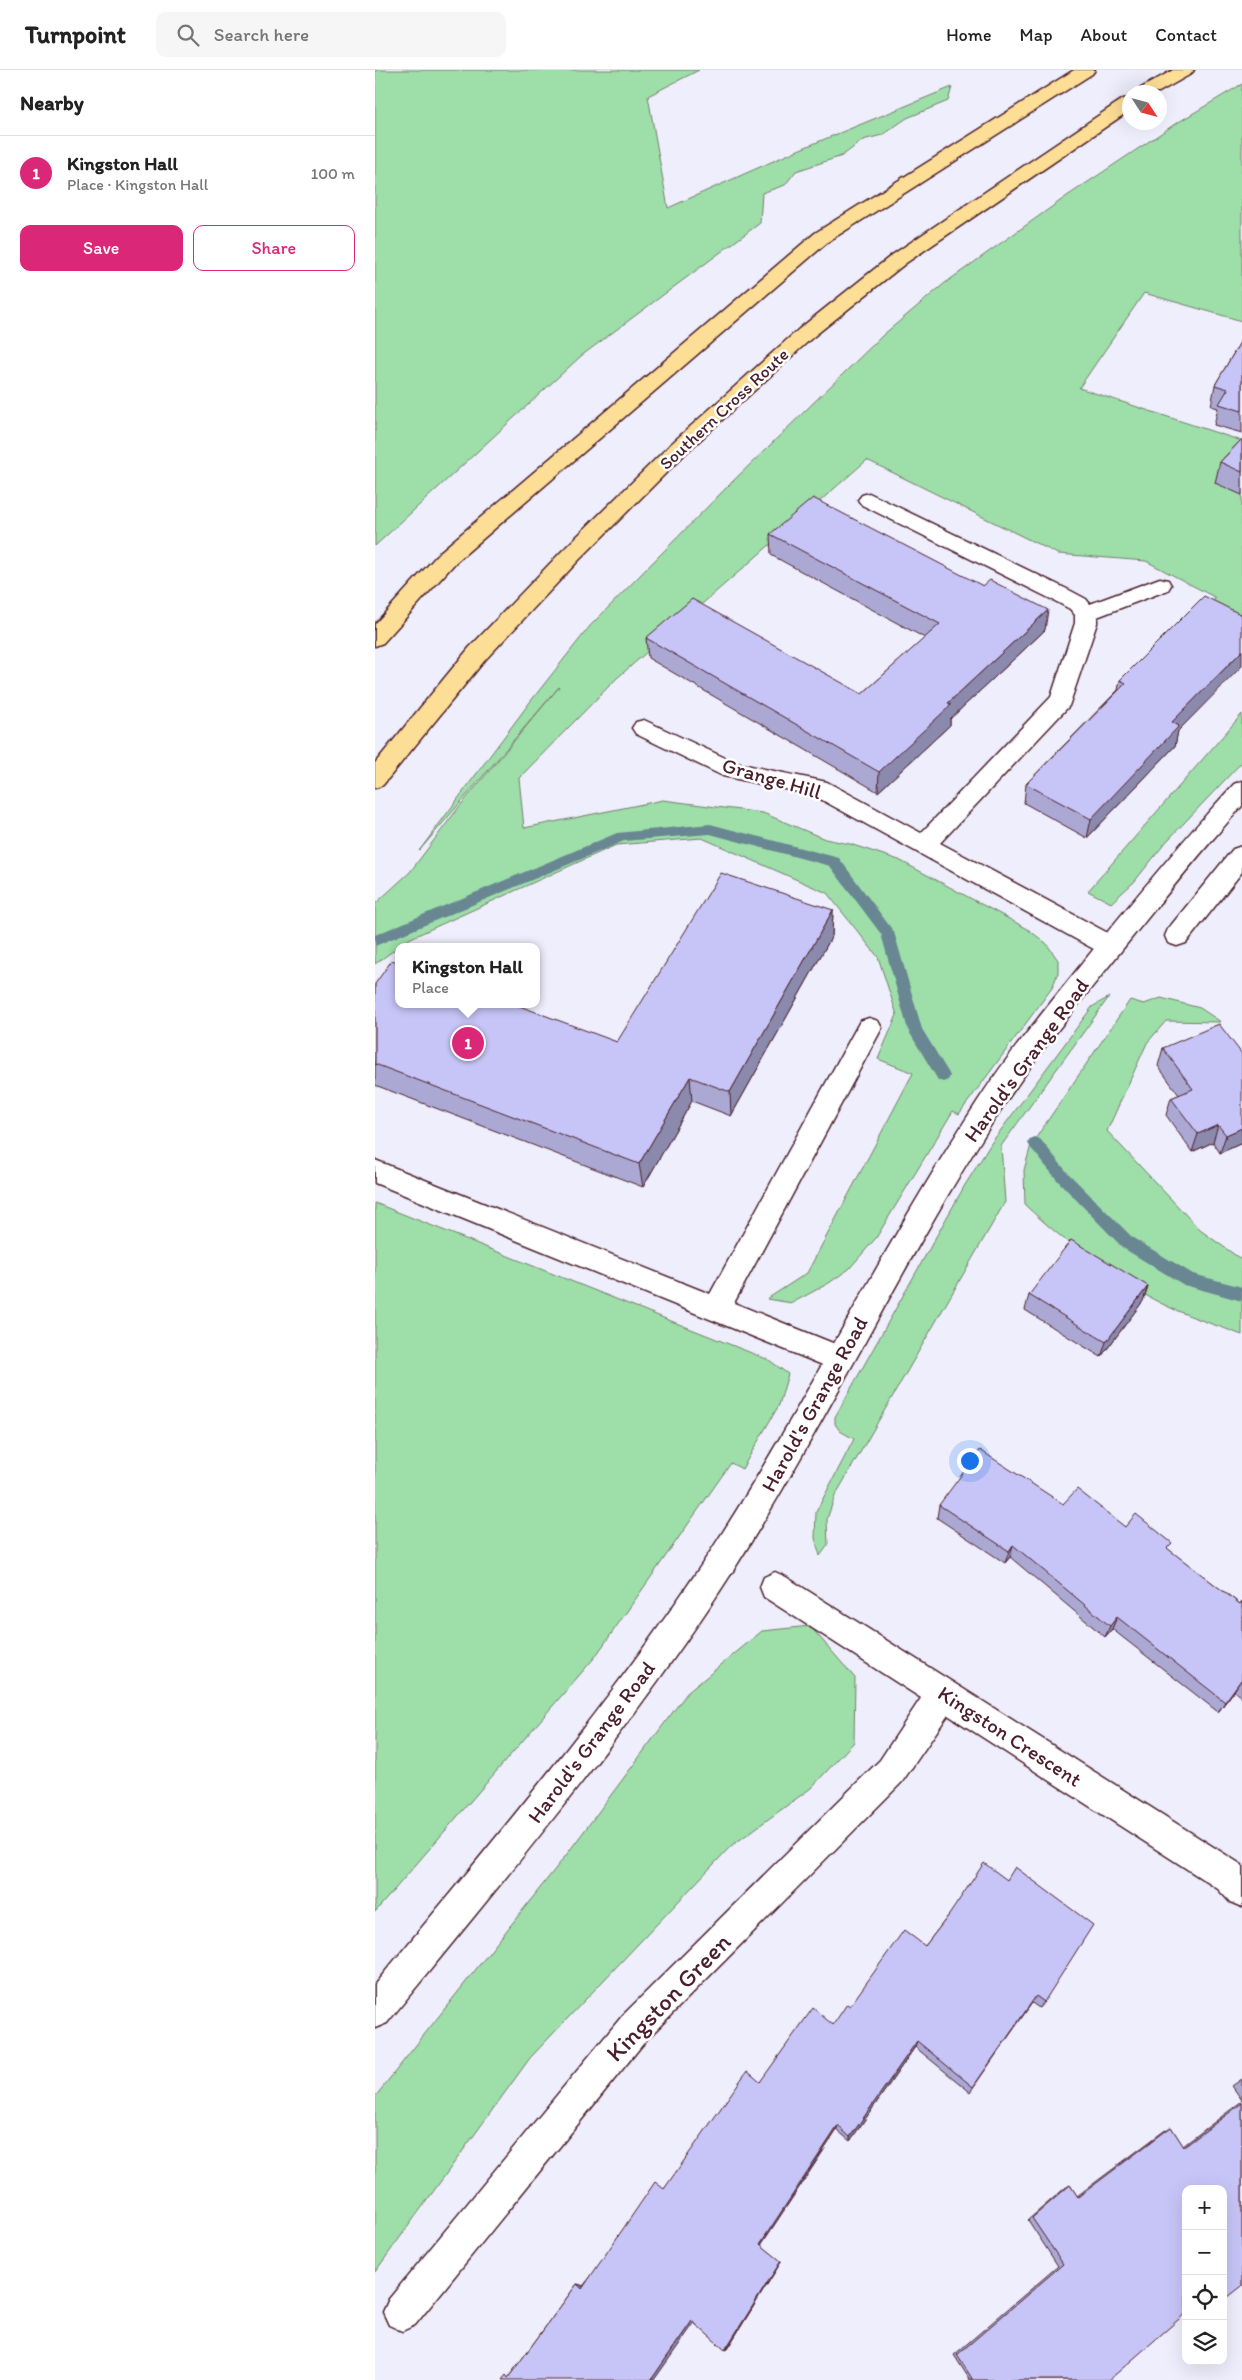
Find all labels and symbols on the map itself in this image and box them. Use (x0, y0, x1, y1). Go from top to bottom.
north arrow (1122, 85, 1167, 130)
street label: Southern Cross Route (655, 343, 793, 475)
street label: Grange Hill (719, 752, 825, 804)
street label: Harold's Grange Road (958, 973, 1094, 1147)
pin: 1 (452, 1024, 484, 1062)
street label: Harold's Grange Road (756, 1312, 872, 1496)
your location (957, 1448, 983, 1474)
street label: Harold's Grange Road (522, 1656, 660, 1828)
street label: Kingston Crescent (934, 1680, 1086, 1792)
street label: Kingston Green (599, 1927, 737, 2067)

